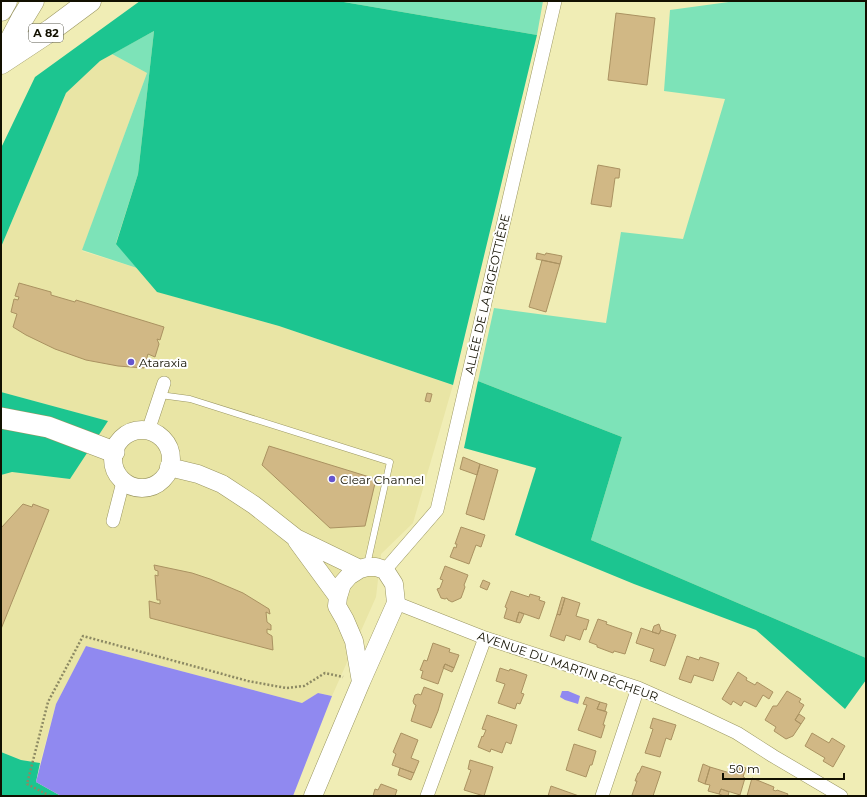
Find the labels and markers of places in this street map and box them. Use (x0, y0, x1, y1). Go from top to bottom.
place label: Ataraxia (139, 355, 187, 370)
marker: Ataraxia (126, 357, 136, 367)
place label: Clear Channel (340, 472, 424, 487)
marker: Clear Channel (327, 474, 337, 484)

